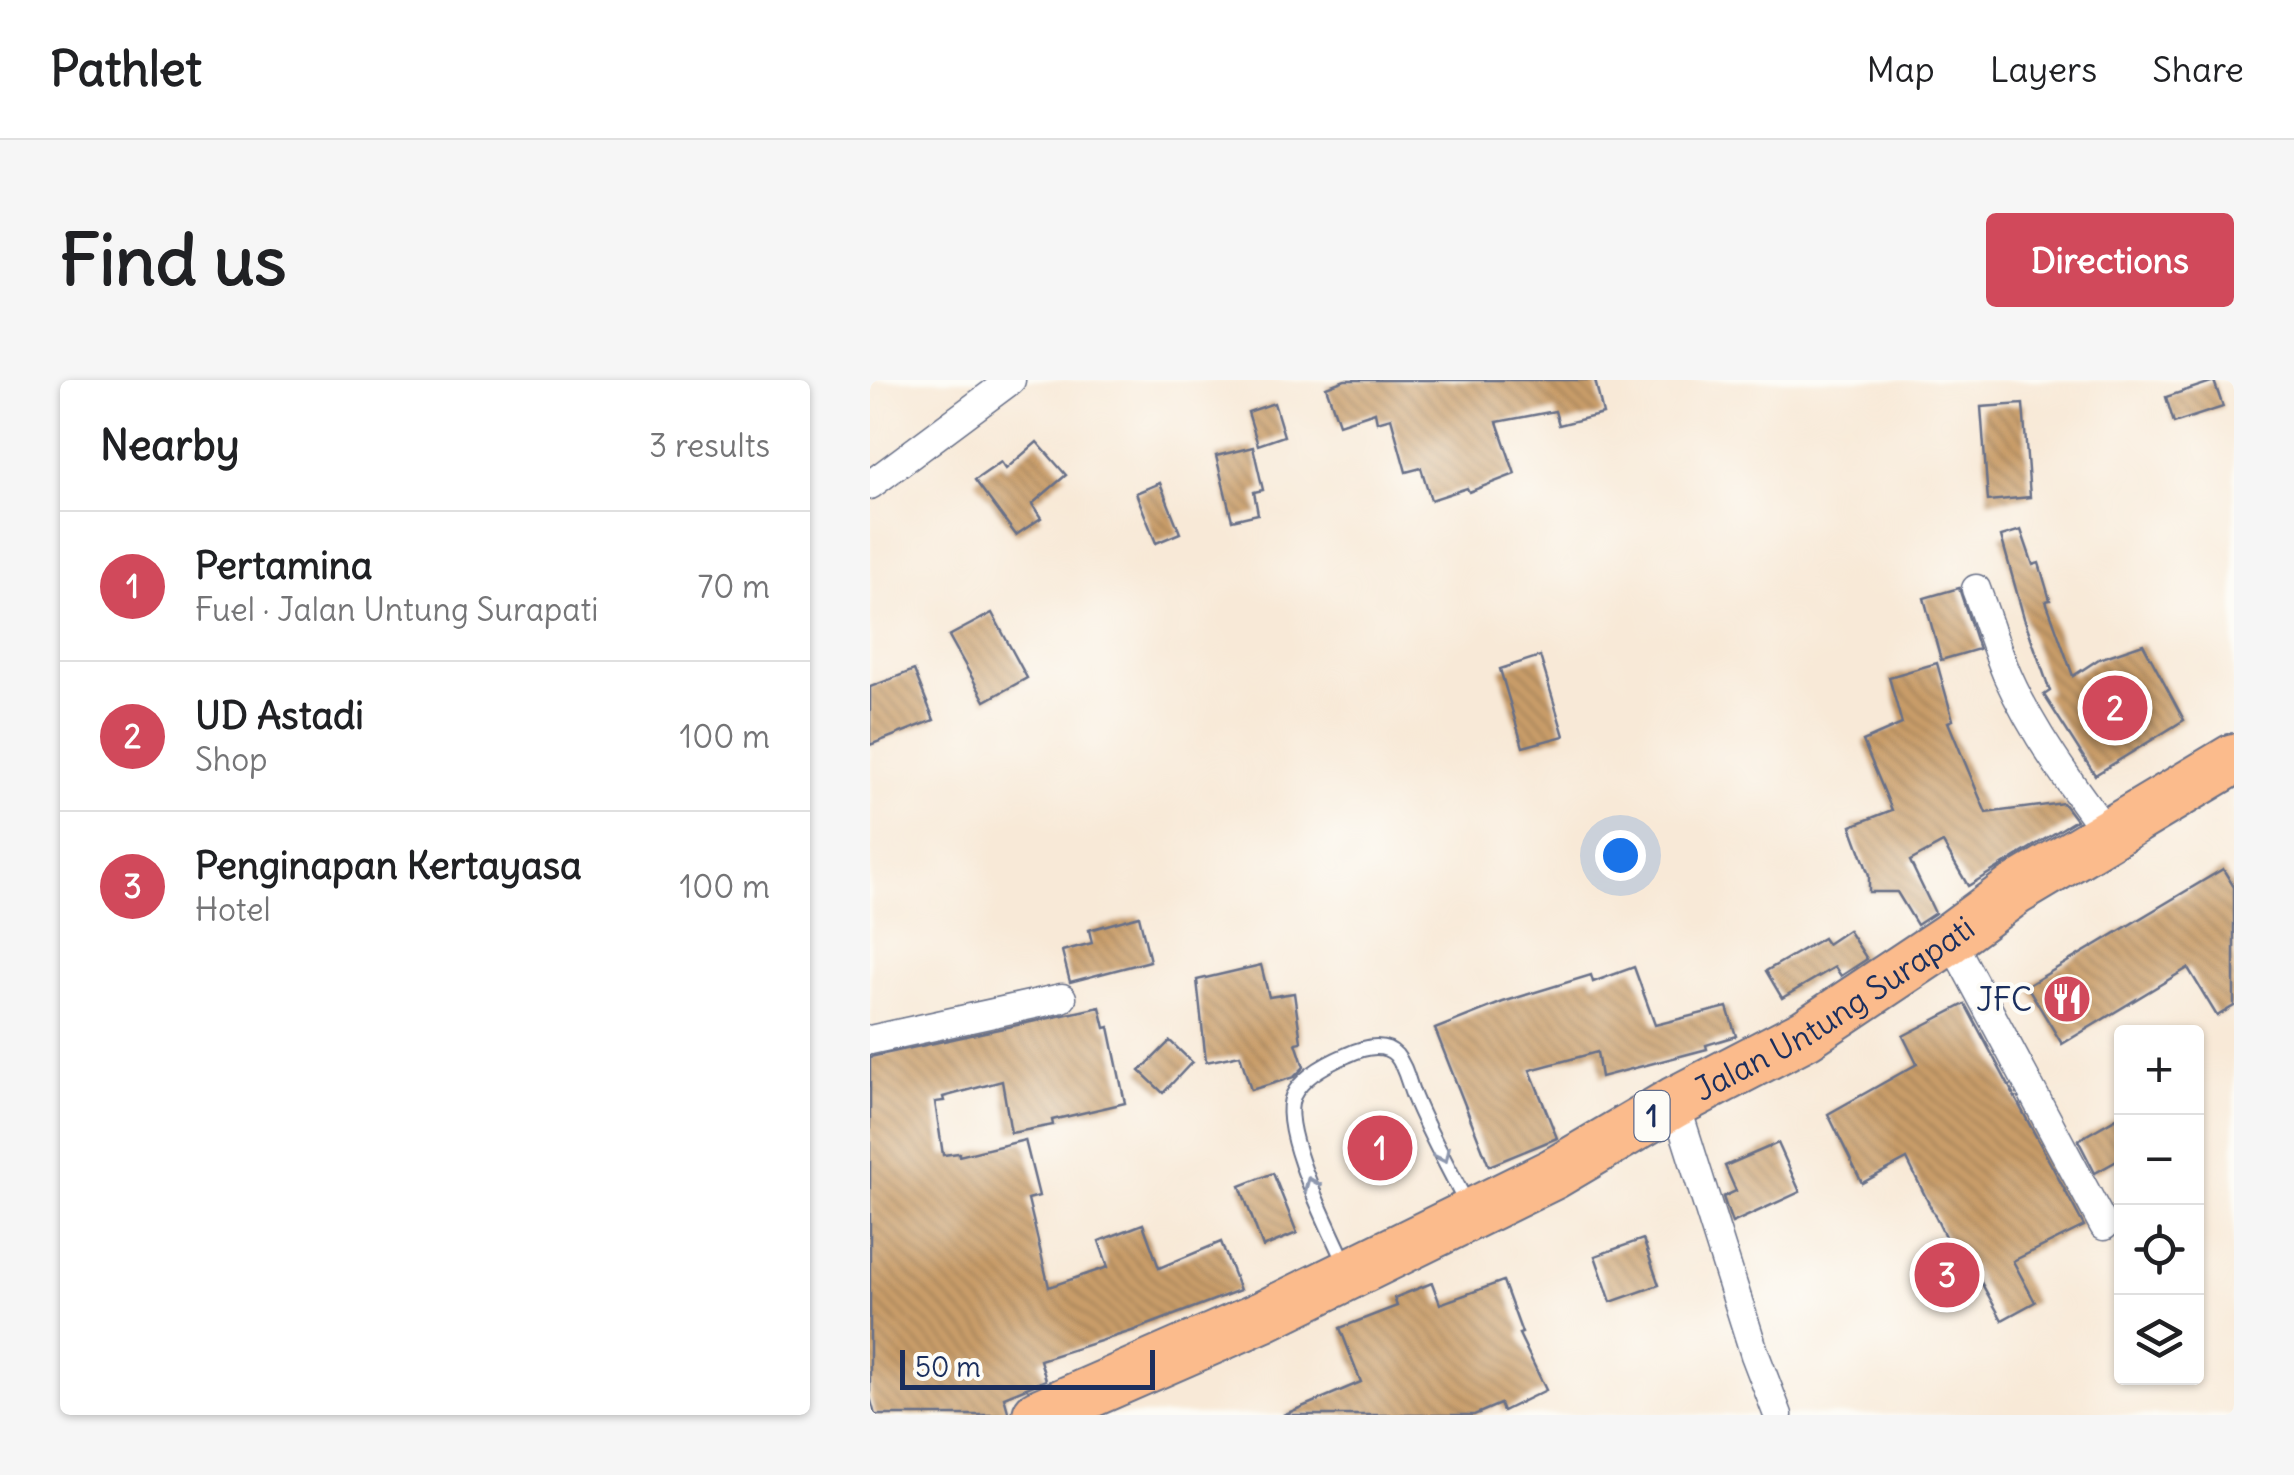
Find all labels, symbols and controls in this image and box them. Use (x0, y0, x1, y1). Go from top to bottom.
text: Pathlet (50, 39, 202, 99)
text: Map (1867, 47, 1935, 91)
text: Layers (1990, 47, 2097, 91)
text: Share (2152, 47, 2244, 91)
button: Directions (1986, 213, 2234, 307)
text: Find us (60, 216, 286, 304)
text: Nearby (100, 419, 239, 471)
text: 3 results (649, 425, 770, 466)
text: Pertamina (195, 542, 372, 589)
text: 1 (126, 566, 139, 607)
text: 70 m (698, 566, 770, 607)
text: Fuel · Jalan Untung Surapati (195, 589, 598, 630)
pin: 2 (2082, 670, 2148, 746)
text: UD Astadi (195, 692, 364, 739)
text: 2 (124, 716, 141, 757)
text: 100 m (680, 716, 770, 757)
text: Shop (195, 739, 267, 780)
your location (1595, 830, 1646, 881)
text: Penginapan Kertayasa (195, 842, 582, 889)
text: 3 (123, 866, 142, 907)
text: 100 m (680, 866, 770, 907)
text: Hotel (195, 889, 271, 930)
street label: Jalan Untung Surapati (1687, 907, 1982, 1109)
restaurant icon: JFC (2041, 973, 2093, 1025)
place label: JFC (1976, 979, 2032, 1020)
map controls (2114, 1025, 2204, 1385)
button: + (2114, 1025, 2204, 1115)
road number: 1 (1634, 1091, 1670, 1141)
pin: 1 (1348, 1110, 1412, 1186)
button: − (2114, 1115, 2204, 1205)
one-way arrow (1430, 1145, 1450, 1163)
one-way arrow (1303, 1176, 1323, 1194)
button: locate (2114, 1205, 2204, 1295)
pin: 3 (1914, 1238, 1980, 1312)
button: layers (2114, 1295, 2204, 1385)
scale bar (900, 1345, 1155, 1390)
text: 50 m (915, 1349, 981, 1385)

